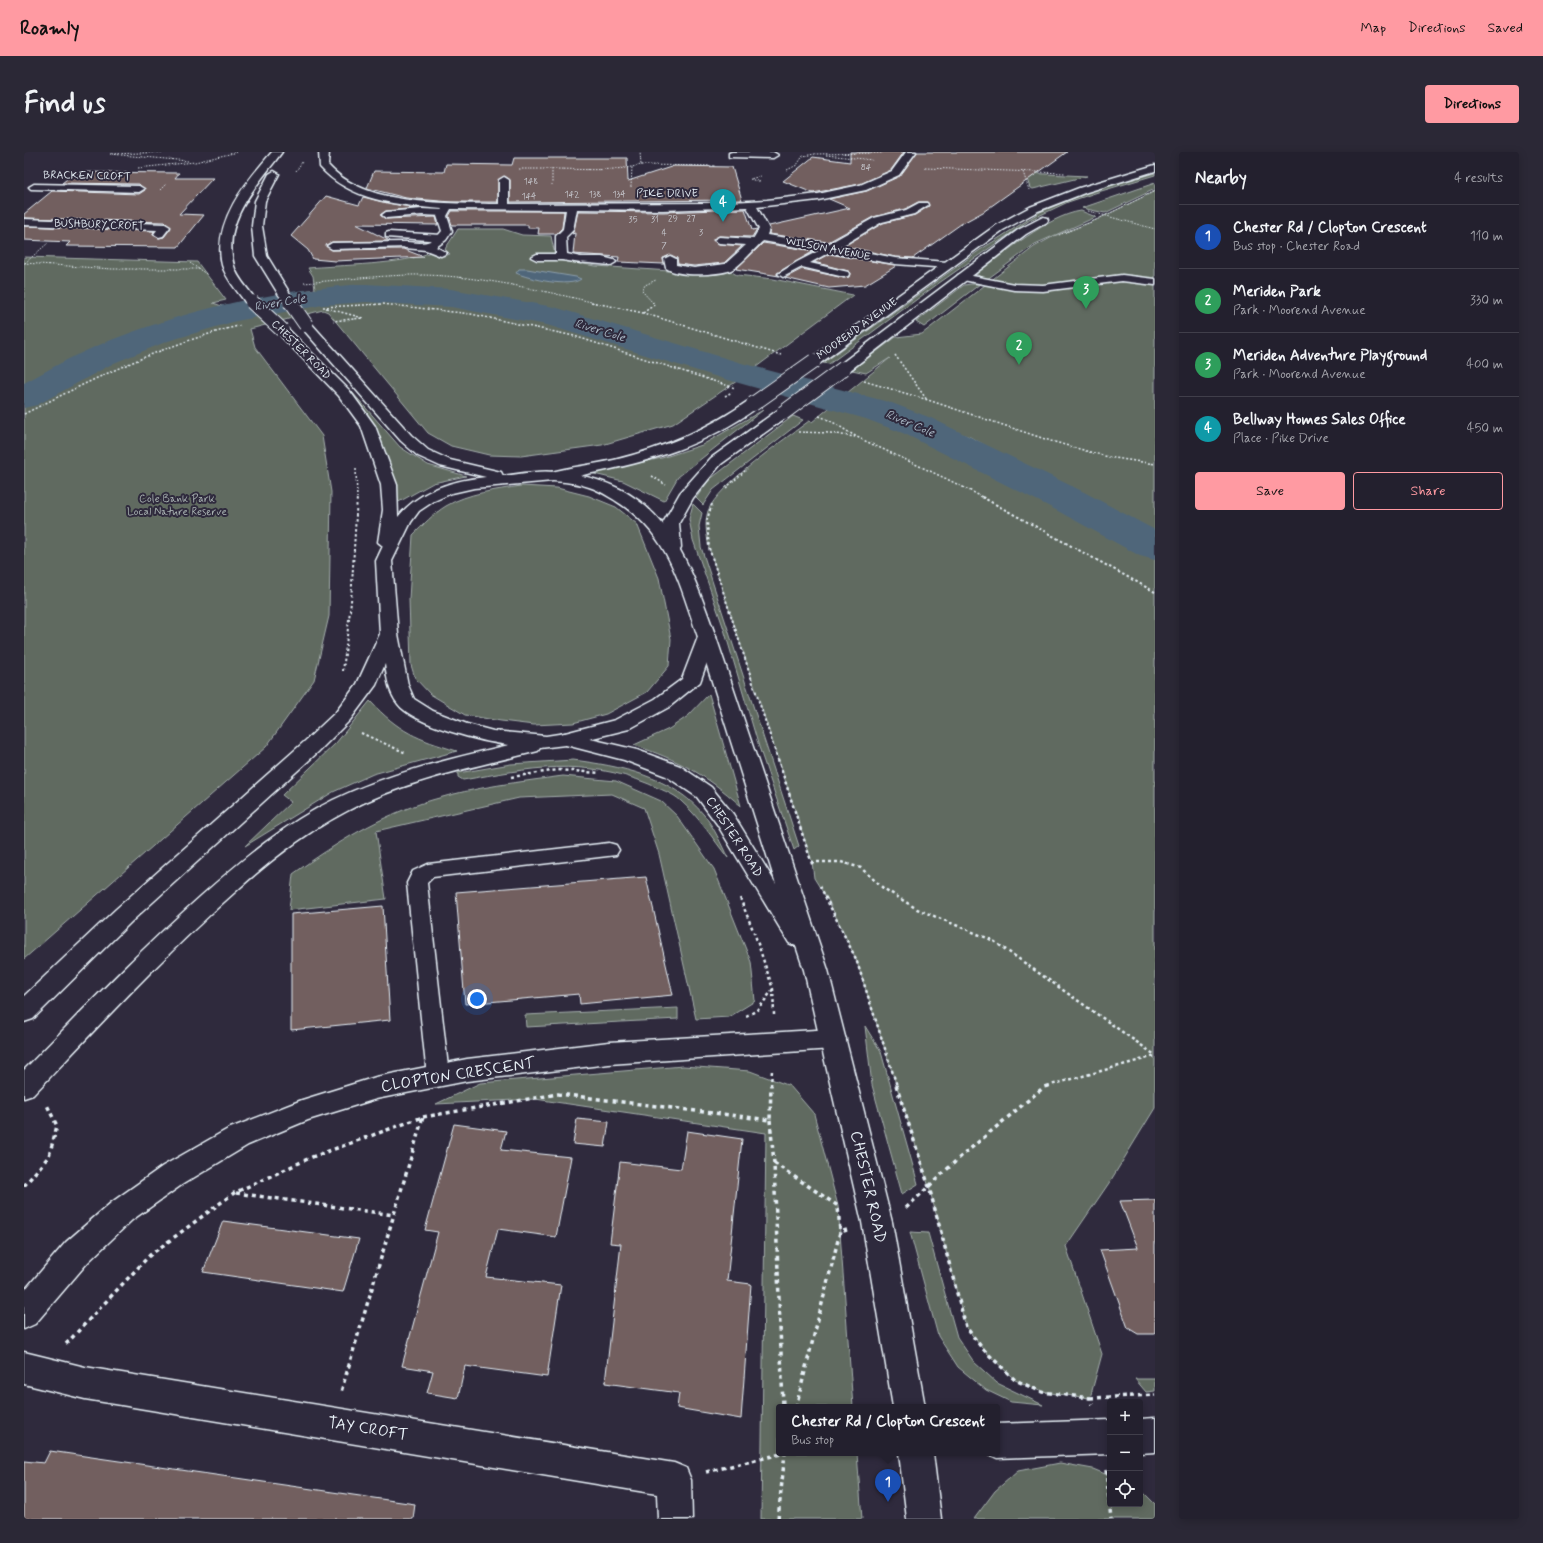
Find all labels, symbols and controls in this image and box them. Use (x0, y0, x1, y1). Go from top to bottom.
text: Roamly (20, 16, 79, 41)
text: Map (1360, 19, 1386, 37)
text: Directions (1408, 19, 1466, 37)
text: Saved (1488, 19, 1523, 37)
button: Directions (1425, 85, 1519, 123)
text: Find us (24, 86, 105, 123)
house number: 84 (861, 162, 872, 173)
text: Nearby (1195, 167, 1247, 189)
street label: BRACKEN CROFT (43, 168, 131, 184)
text: 4 results (1454, 170, 1503, 187)
house number: 148 (524, 176, 538, 187)
street label: PIKE DRIVE (636, 187, 698, 201)
house number: 142 (565, 189, 580, 200)
house number: 138 (589, 189, 601, 200)
house number: 134 (612, 189, 626, 200)
pin: 4 (710, 189, 736, 222)
house number: 144 (522, 191, 537, 202)
house number: 29 (668, 213, 678, 224)
house number: 27 (687, 213, 696, 224)
house number: 35 (629, 214, 638, 225)
house number: 31 (651, 214, 659, 225)
street label: BUSHBURY CROFT (54, 216, 144, 234)
text: Chester Rd / Clopton Crescent (1233, 218, 1427, 238)
house number: 3 (699, 227, 703, 238)
house number: 4 (661, 228, 667, 239)
text: 1 (1205, 228, 1211, 245)
text: 110 m (1470, 228, 1503, 245)
street label: WILSON AVENUE (784, 234, 872, 264)
text: Bus stop · Chester Road (1233, 238, 1360, 255)
house number: 7 (661, 240, 667, 251)
pin: 3 (1073, 276, 1099, 309)
text: Meriden Park (1233, 282, 1321, 302)
water label: River Cole (253, 290, 308, 315)
text: 2 (1205, 292, 1211, 309)
text: 330 m (1470, 292, 1503, 309)
street label: MOOREND AVENUE (814, 295, 901, 363)
text: Park · Moorend Avenue (1233, 302, 1366, 319)
water label: River Cole (573, 316, 628, 347)
street label: CHESTER ROAD (268, 317, 334, 383)
pin: 2 (1006, 332, 1032, 365)
text: Meriden Adventure Playground (1233, 346, 1427, 366)
text: 3 (1205, 356, 1211, 373)
text: 400 m (1466, 356, 1503, 373)
text: Park · Moorend Avenue (1233, 366, 1366, 383)
water label: River Cole (883, 407, 938, 442)
text: Bellway Homes Sales Office (1233, 410, 1406, 430)
text: 4 (1204, 420, 1212, 437)
text: 450 m (1467, 420, 1503, 437)
text: Place · Pike Drive (1233, 430, 1329, 447)
button: Save (1195, 472, 1345, 510)
button: Share (1353, 472, 1503, 510)
park label: Cole Bank Park Local Nature Reserve (127, 492, 228, 519)
street label: CHESTER ROAD (702, 793, 766, 881)
your location (467, 989, 487, 1009)
street label: CLOPTON CRESCENT (380, 1052, 538, 1098)
street label: CHESTER ROAD (845, 1129, 891, 1245)
map controls (1107, 1399, 1143, 1507)
button: + (1107, 1399, 1143, 1435)
popup (776, 1404, 1000, 1456)
street label: TAY CROFT (326, 1412, 410, 1446)
text: Chester Rd / Clopton Crescent (791, 1412, 985, 1432)
text: Bus stop (791, 1432, 834, 1449)
button: − (1107, 1435, 1143, 1471)
pin: 1 (875, 1469, 901, 1502)
button: locate (1107, 1471, 1143, 1507)

